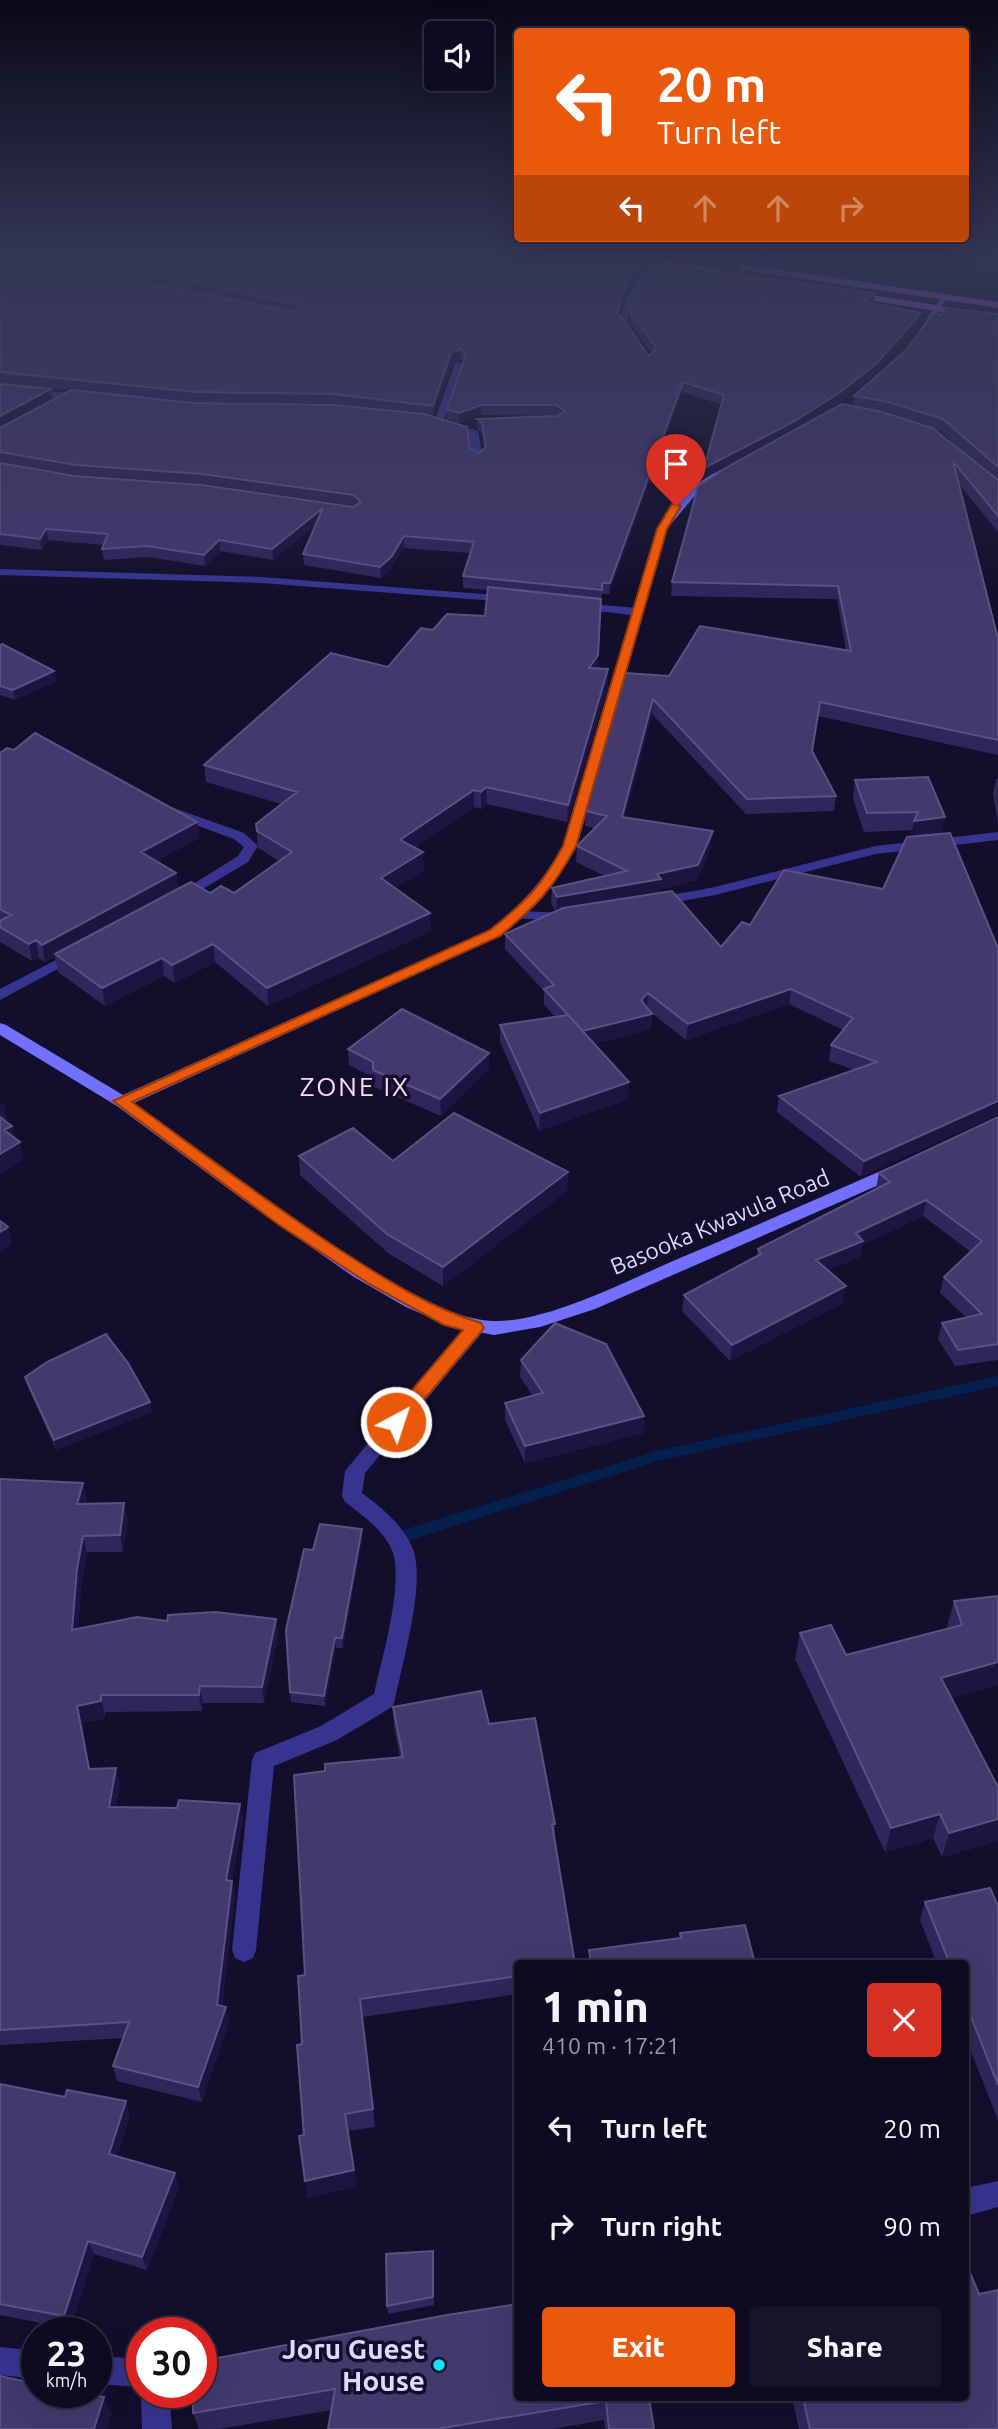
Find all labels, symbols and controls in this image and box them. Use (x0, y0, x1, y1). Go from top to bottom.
map controls (424, 21, 494, 91)
button: sound (424, 21, 494, 91)
icon: left (542, 56, 633, 147)
text: 20 m (657, 56, 766, 111)
text: Turn left (657, 114, 781, 150)
icon: left (613, 189, 651, 227)
icon: ahead (686, 189, 724, 227)
icon: ahead (759, 189, 797, 227)
icon: right (832, 189, 870, 227)
pin (646, 434, 706, 506)
icon: arrive (657, 445, 695, 483)
district label: ZONE IX (300, 1072, 410, 1101)
street label: Basooka Kwavula Road (607, 1164, 833, 1279)
position arrow (359, 1385, 433, 1459)
text: 1 min (542, 1983, 649, 2030)
button: close (867, 1983, 941, 2057)
text: 410 m · 17:21 (542, 2033, 680, 2058)
icon: left (542, 2109, 580, 2147)
text: Turn left (601, 2114, 707, 2143)
text: 20 m (883, 2114, 941, 2143)
icon: right (542, 2207, 580, 2245)
text: Turn right (601, 2212, 722, 2241)
text: 90 m (883, 2212, 941, 2241)
button: Exit (542, 2307, 735, 2387)
button: Share (749, 2307, 941, 2387)
speed limit sign: 30 (126, 2317, 217, 2408)
text: 23 (47, 2333, 86, 2373)
place label: Joru Guest House (282, 2333, 425, 2396)
marker: Joru Guest House (431, 2357, 447, 2373)
text: km/h (46, 2370, 87, 2390)

